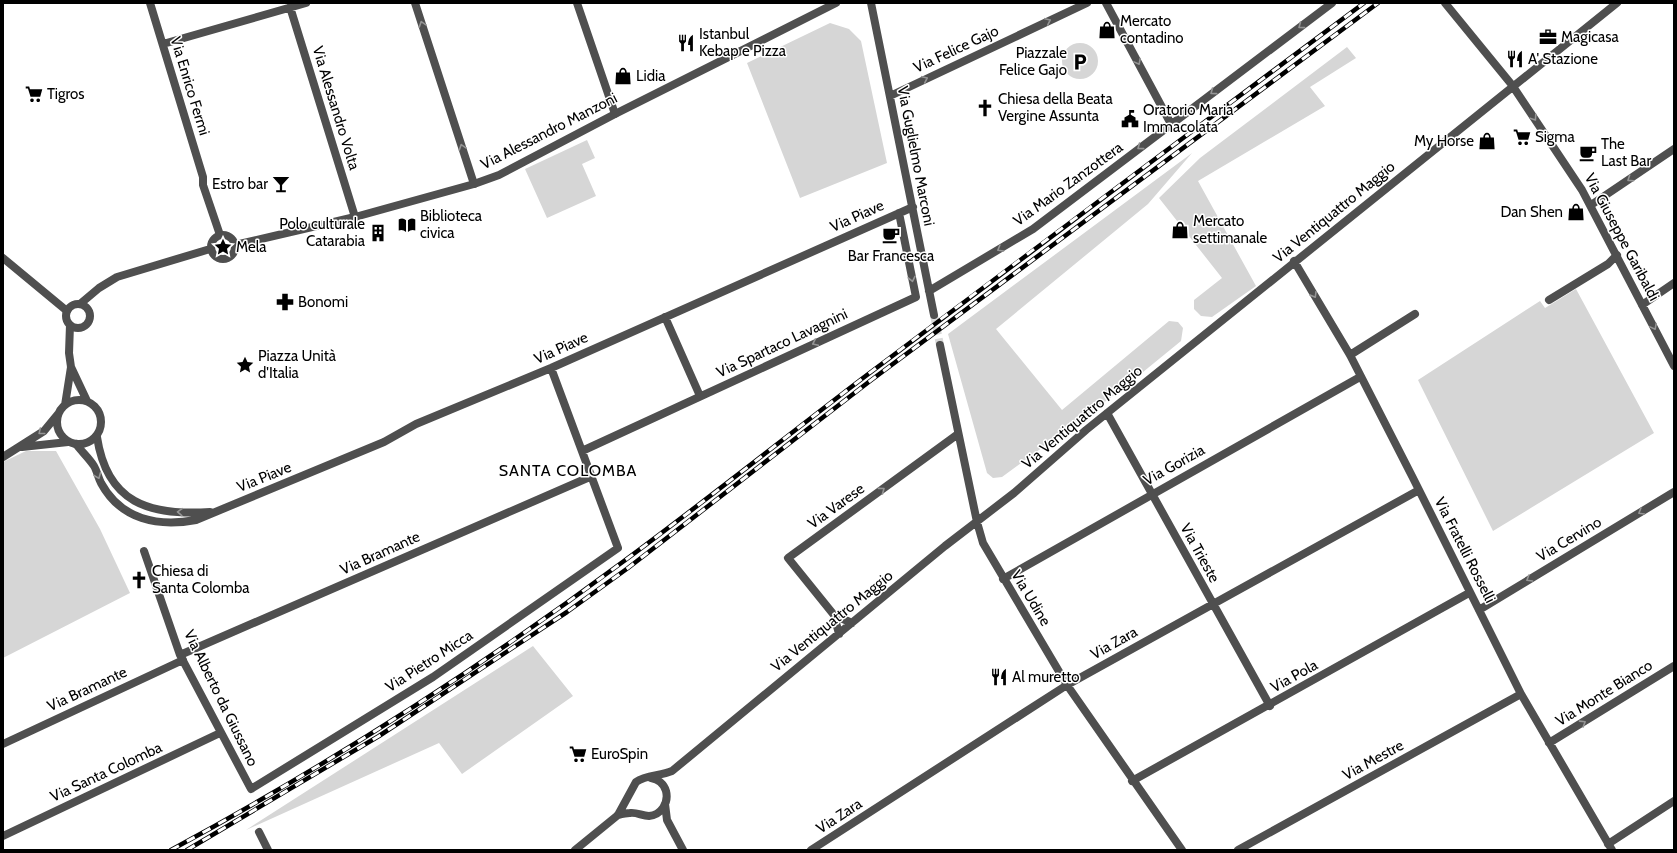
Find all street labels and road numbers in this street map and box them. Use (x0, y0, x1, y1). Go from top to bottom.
street label: Via Felice Gajo (911, 21, 1001, 77)
street label: Via Enrico Fermi (166, 34, 214, 138)
street label: Via Alessandro Volta (309, 44, 364, 173)
street label: Via Guglielmo Marconi (894, 85, 938, 227)
street label: Via Alessandro Manzoni (478, 89, 620, 173)
street label: Via Mario Zanzottera (1010, 138, 1127, 230)
street label: Via Ventiquattro Maggio (1269, 157, 1399, 267)
street label: Via Giuseppe Garibaldi (1581, 170, 1663, 304)
street label: Via Piave (827, 196, 887, 236)
street label: Via Spartaco Lavagnini (714, 305, 850, 381)
street label: Via Piave (531, 328, 591, 368)
street label: Via Ventiquattro Maggio (1018, 361, 1146, 473)
street label: Via Gorizia (1140, 440, 1208, 489)
street label: Via Piave (234, 458, 294, 496)
street label: Via Varese (804, 479, 868, 533)
street label: Via Fratelli Rosselli (1431, 494, 1499, 606)
street label: Via Cervino (1533, 513, 1605, 565)
street label: Via Trieste (1176, 520, 1224, 586)
street label: Via Bramante (337, 527, 423, 579)
street label: Via Ventiquattro Maggio (767, 566, 897, 676)
street label: Via Udine (1007, 567, 1055, 629)
street label: Via Zara (1087, 622, 1141, 663)
street label: Via Pietro Micca (382, 626, 477, 696)
street label: Via Alberto da Giussano (180, 627, 262, 769)
street label: Via Pola (1267, 655, 1321, 696)
street label: Via Monte Bianco (1552, 656, 1656, 730)
street label: Via Bramante (44, 663, 130, 715)
street label: Via Mestre (1339, 736, 1407, 784)
street label: Via Santa Colomba (47, 738, 165, 806)
street label: Via Zara (813, 794, 866, 837)

